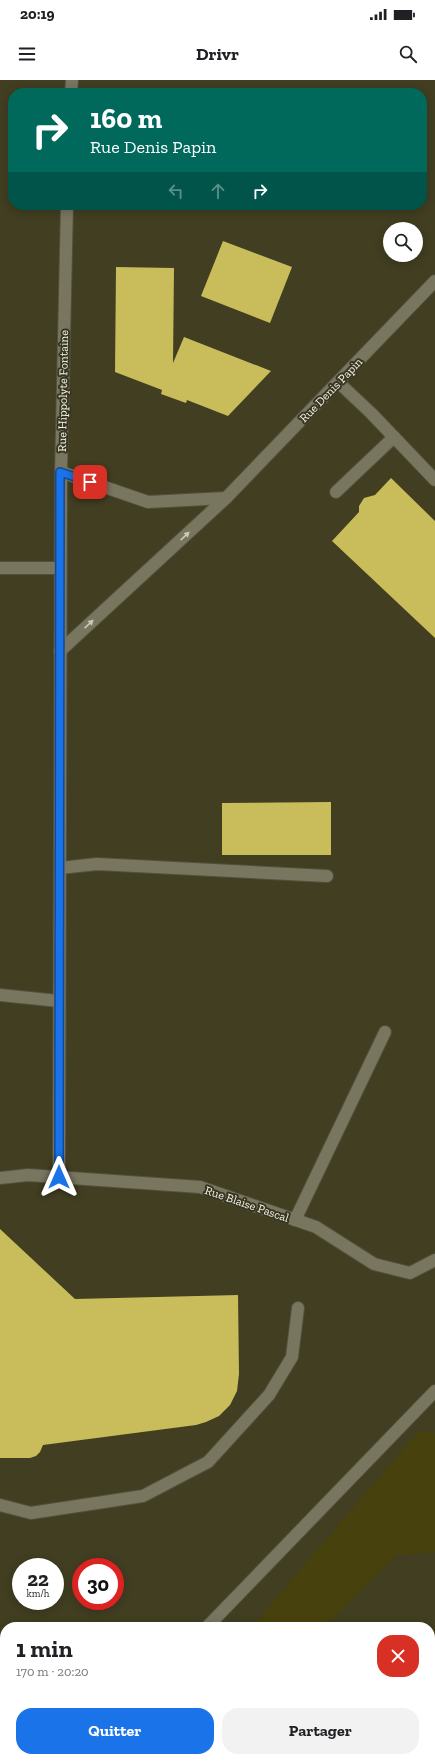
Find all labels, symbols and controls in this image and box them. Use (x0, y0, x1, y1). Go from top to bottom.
text: 20:19 (20, 5, 55, 23)
icon: menu (16, 43, 38, 65)
text: Drivr (196, 43, 239, 65)
icon: search (397, 43, 419, 65)
text: 160 m (90, 102, 162, 135)
icon: right (24, 104, 76, 156)
text: Rue Denis Papin (90, 136, 216, 158)
icon: left (165, 180, 187, 202)
icon: ahead (207, 180, 229, 202)
icon: right (249, 180, 271, 202)
map controls (383, 222, 423, 262)
button: search (383, 222, 423, 262)
street label: Rue Hippolyte Fontaine (55, 330, 71, 452)
street label: Rue Denis Papin (297, 355, 365, 425)
pin (73, 465, 107, 499)
icon: arrive (79, 471, 101, 493)
one-way arrow (180, 532, 190, 541)
one-way arrow (84, 620, 94, 629)
position arrow (38, 1156, 80, 1198)
street label: Rue Blaise Pascal (203, 1183, 291, 1225)
speed limit sign: 30 (72, 1558, 124, 1610)
text: 22 (27, 1567, 49, 1591)
text: km/h (27, 1588, 49, 1600)
text: 1 min (16, 1634, 73, 1663)
button: close (377, 1635, 419, 1677)
text: 170 m · 20:20 (16, 1664, 89, 1679)
button: Quitter (16, 1708, 214, 1754)
button: Partager (222, 1708, 419, 1754)

